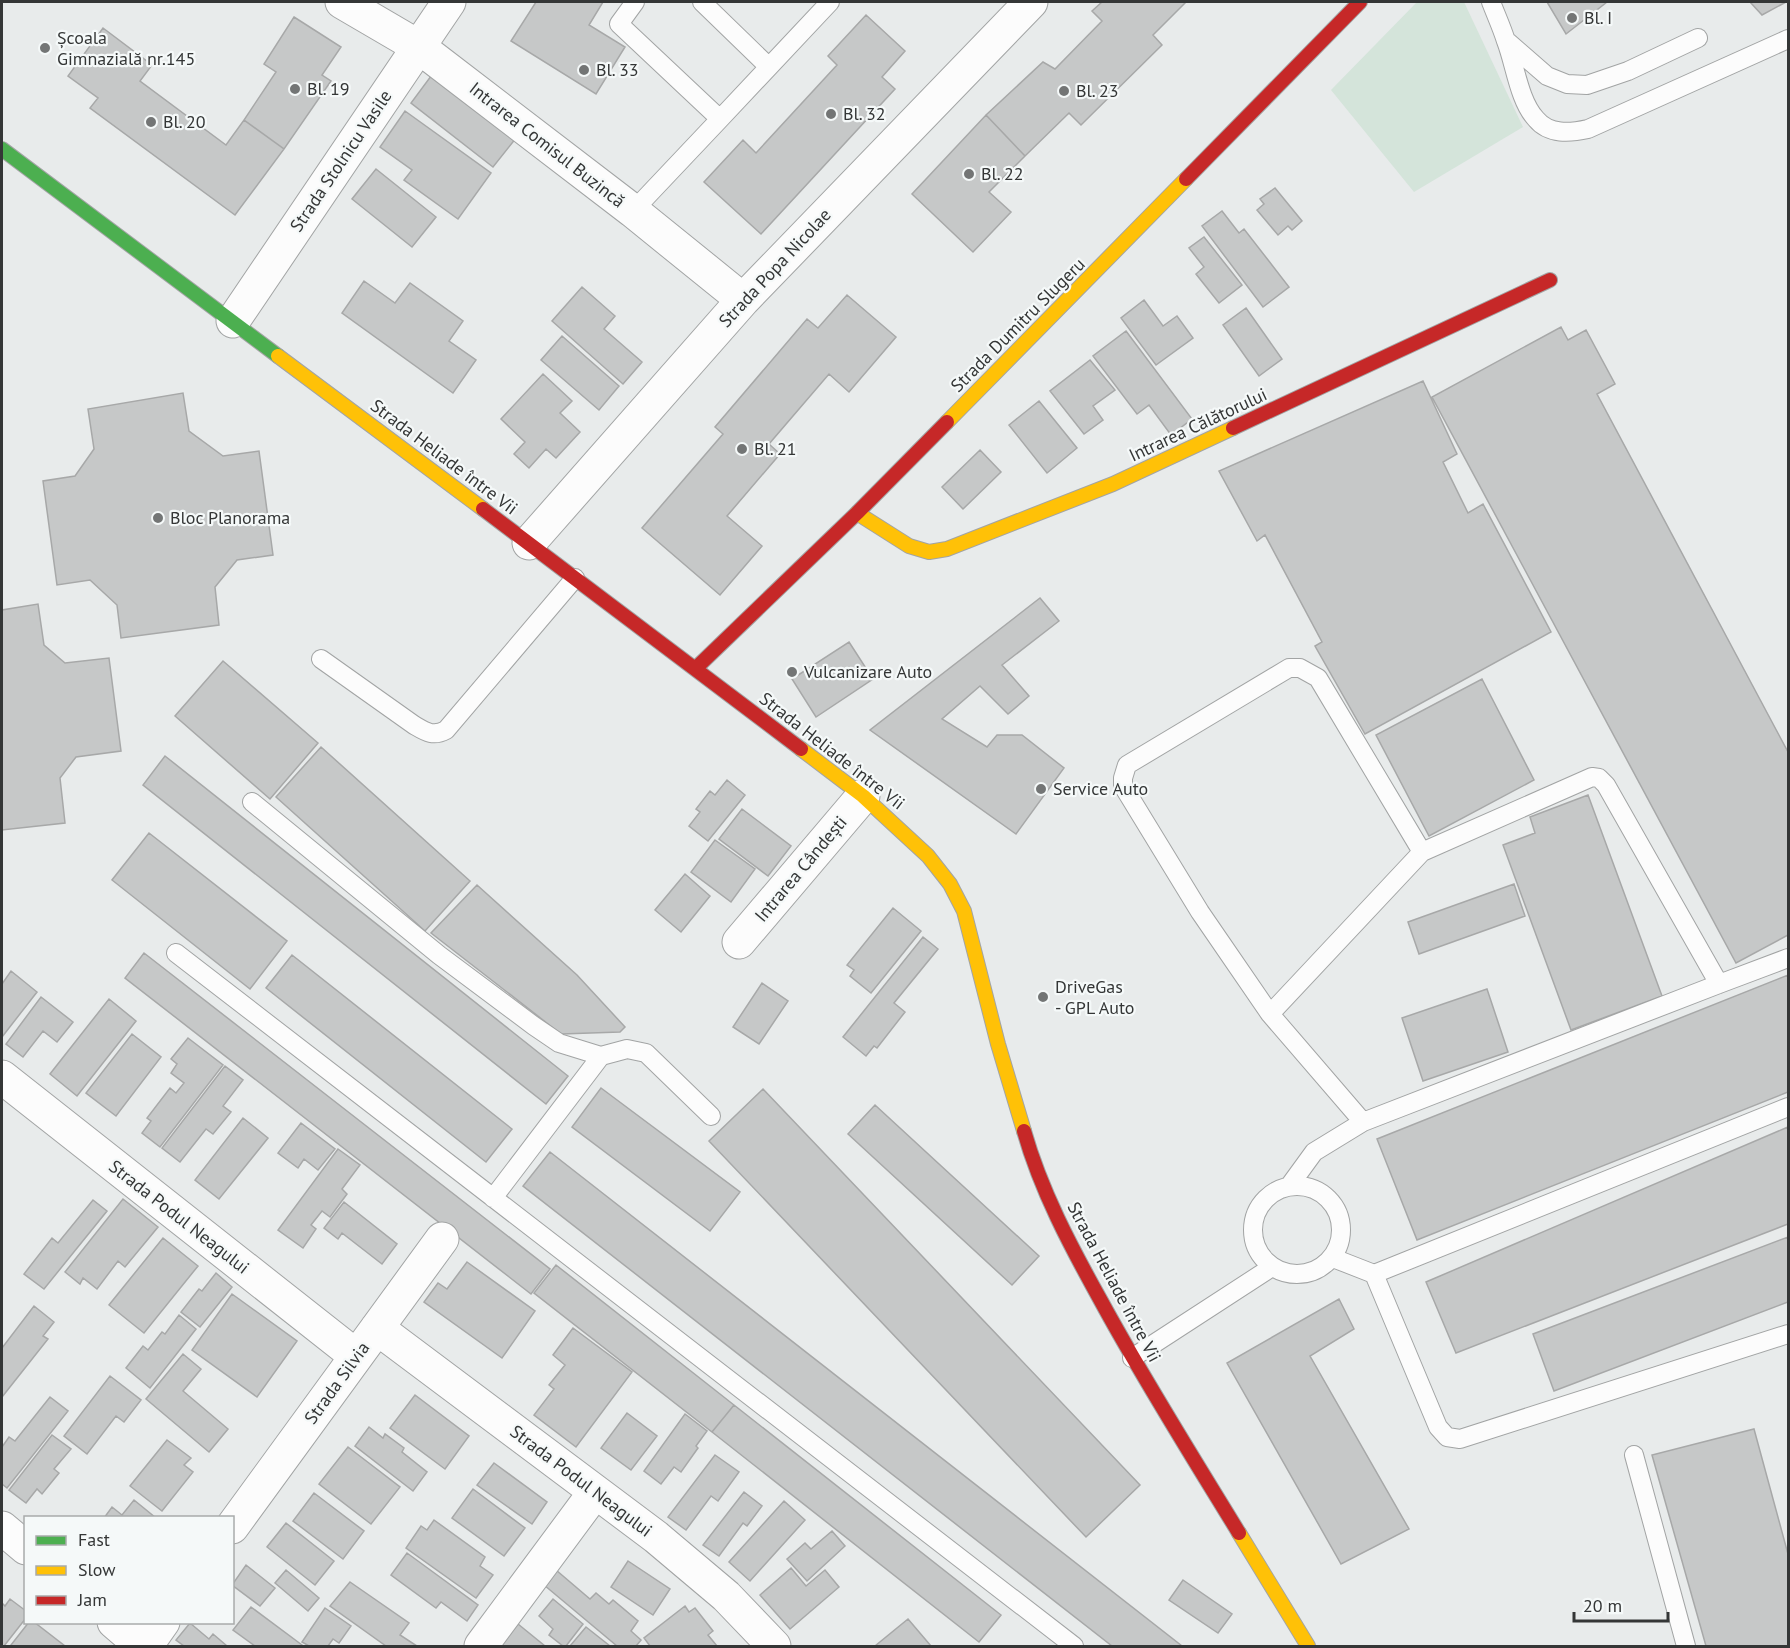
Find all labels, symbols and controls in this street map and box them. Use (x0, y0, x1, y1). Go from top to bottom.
place label: Bl. I (1584, 6, 1612, 29)
marker: Bl. I (1565, 11, 1579, 25)
place label: Școala Gimnazială nr.145 (57, 26, 195, 70)
marker: Școala Gimnazială nr.145 (38, 41, 52, 55)
place label: Bl. 33 (596, 58, 639, 81)
marker: Bl. 33 (577, 63, 591, 77)
place label: Bl. 19 (307, 77, 350, 100)
street label: Intrarea Comisul Buzincă (465, 77, 630, 213)
place label: Bl. 23 (1076, 79, 1119, 102)
marker: Bl. 19 (288, 82, 302, 96)
marker: Bl. 23 (1057, 84, 1071, 98)
street label: Strada Stolnicu Vasile (285, 85, 397, 236)
place label: Bl. 32 (843, 102, 886, 125)
marker: Bl. 32 (824, 107, 838, 121)
place label: Bl. 20 (163, 110, 206, 133)
marker: Bl. 20 (144, 115, 158, 129)
place label: Bl. 22 (981, 162, 1024, 185)
marker: Bl. 22 (962, 167, 976, 181)
street label: Strada Popa Nicolae (714, 203, 836, 332)
street label: Strada Dumitru Slugeru (946, 253, 1090, 397)
street label: Intrarea Călătorului (1125, 382, 1271, 467)
street label: Strada Heliade între Vii (366, 394, 522, 519)
place label: Bl. 21 (754, 437, 797, 460)
marker: Bl. 21 (735, 442, 749, 456)
place label: Bloc Planorama (170, 506, 290, 529)
marker: Bloc Planorama (151, 511, 165, 525)
place label: Vulcanizare Auto (803, 660, 932, 683)
marker: Vulcanizare Auto (785, 665, 799, 679)
street label: Strada Heliade între Vii (755, 687, 910, 815)
place label: Service Auto (1053, 777, 1148, 800)
marker: Service Auto (1034, 782, 1048, 796)
street label: Intrarea Cândești (750, 811, 852, 926)
place label: DriveGas - GPL Auto (1055, 975, 1135, 1019)
marker: DriveGas - GPL Auto (1036, 990, 1050, 1004)
street label: Strada Podul Neagului (104, 1155, 254, 1279)
street label: Strada Heliade între Vii (1062, 1198, 1166, 1366)
street label: Strada Silvia (299, 1337, 374, 1428)
street label: Strada Podul Neagului (506, 1420, 657, 1542)
legend (24, 1516, 234, 1624)
text: Fast (78, 1528, 110, 1551)
text: Slow (78, 1558, 116, 1581)
scale bar (1574, 1585, 1668, 1623)
text: Jam (77, 1588, 107, 1611)
text: 20 m (1583, 1594, 1622, 1617)

